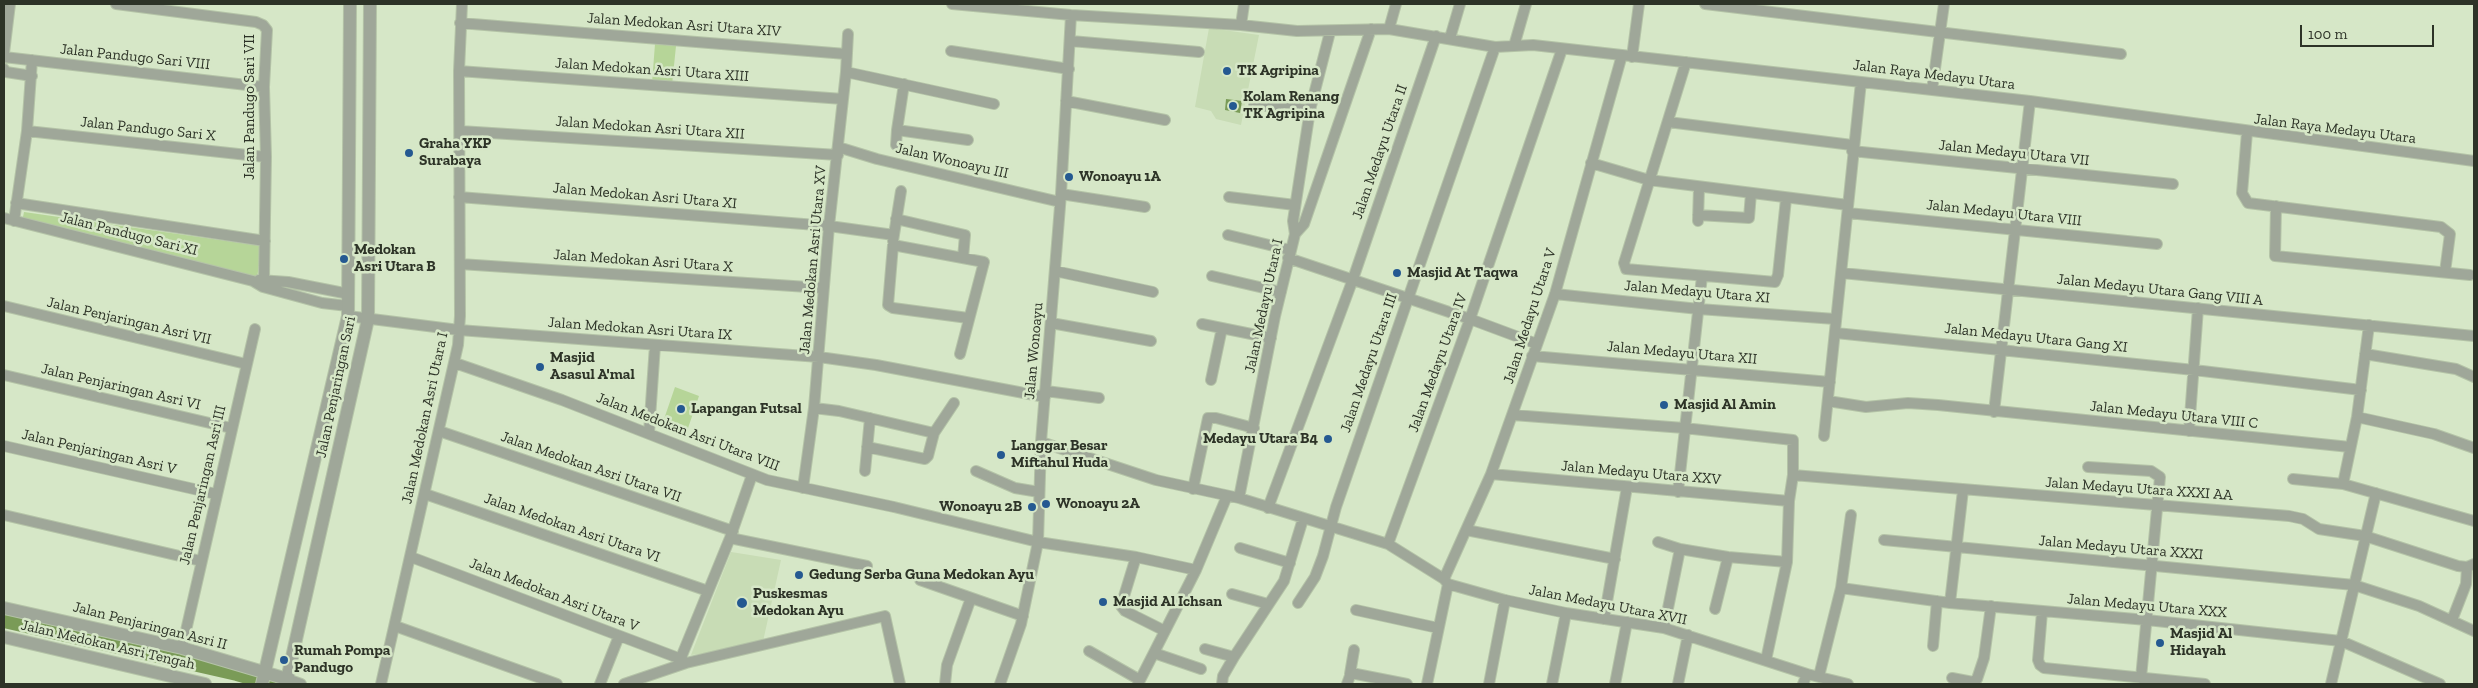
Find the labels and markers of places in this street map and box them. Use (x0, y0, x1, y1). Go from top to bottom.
place label: TK Agripina (1237, 62, 1319, 80)
marker: TK Agripina (1221, 65, 1233, 77)
place label: Kolam Renang TK Agripina (1243, 88, 1339, 123)
marker: Kolam Renang TK Agripina (1227, 100, 1239, 112)
place label: Graha YKP Surabaya (419, 135, 491, 170)
marker: Graha YKP Surabaya (403, 147, 415, 159)
place label: Wonoayu 1A (1079, 168, 1161, 186)
marker: Wonoayu 1A (1063, 171, 1075, 183)
place label: Medokan Asri Utara B (354, 241, 436, 276)
marker: Medokan Asri Utara B (338, 253, 350, 265)
place label: Masjid At Taqwa (1407, 264, 1518, 282)
marker: Masjid At Taqwa (1391, 267, 1403, 279)
place label: Masjid Asasul A'mal (550, 349, 635, 384)
marker: Masjid Asasul A'mal (534, 361, 546, 373)
place label: Masjid Al Amin (1674, 396, 1776, 414)
marker: Masjid Al Amin (1658, 399, 1670, 411)
place label: Lapangan Futsal (691, 400, 802, 418)
marker: Lapangan Futsal (675, 403, 687, 415)
place label: Medayu Utara B4 (1203, 430, 1318, 448)
marker: Medayu Utara B4 (1322, 433, 1334, 445)
place label: Langgar Besar Miftahul Huda (1011, 437, 1108, 472)
marker: Langgar Besar Miftahul Huda (995, 449, 1007, 461)
place label: Wonoayu 2A (1056, 495, 1140, 513)
place label: Wonoayu 2B (939, 498, 1022, 516)
marker: Wonoayu 2A (1040, 498, 1052, 510)
marker: Wonoayu 2B (1026, 501, 1038, 513)
place label: Gedung Serba Guna Medokan Ayu (809, 566, 1034, 584)
marker: Gedung Serba Guna Medokan Ayu (793, 569, 805, 581)
place label: Puskesmas Medokan Ayu (753, 585, 844, 620)
place label: Masjid Al Ichsan (1113, 593, 1222, 611)
marker: Puskesmas Medokan Ayu (735, 596, 749, 610)
marker: Masjid Al Ichsan (1097, 596, 1109, 608)
place label: Masjid Al Hidayah (2170, 625, 2232, 660)
marker: Masjid Al Hidayah (2154, 637, 2166, 649)
place label: Rumah Pompa Pandugo (294, 642, 390, 677)
marker: Rumah Pompa Pandugo (278, 654, 290, 666)

